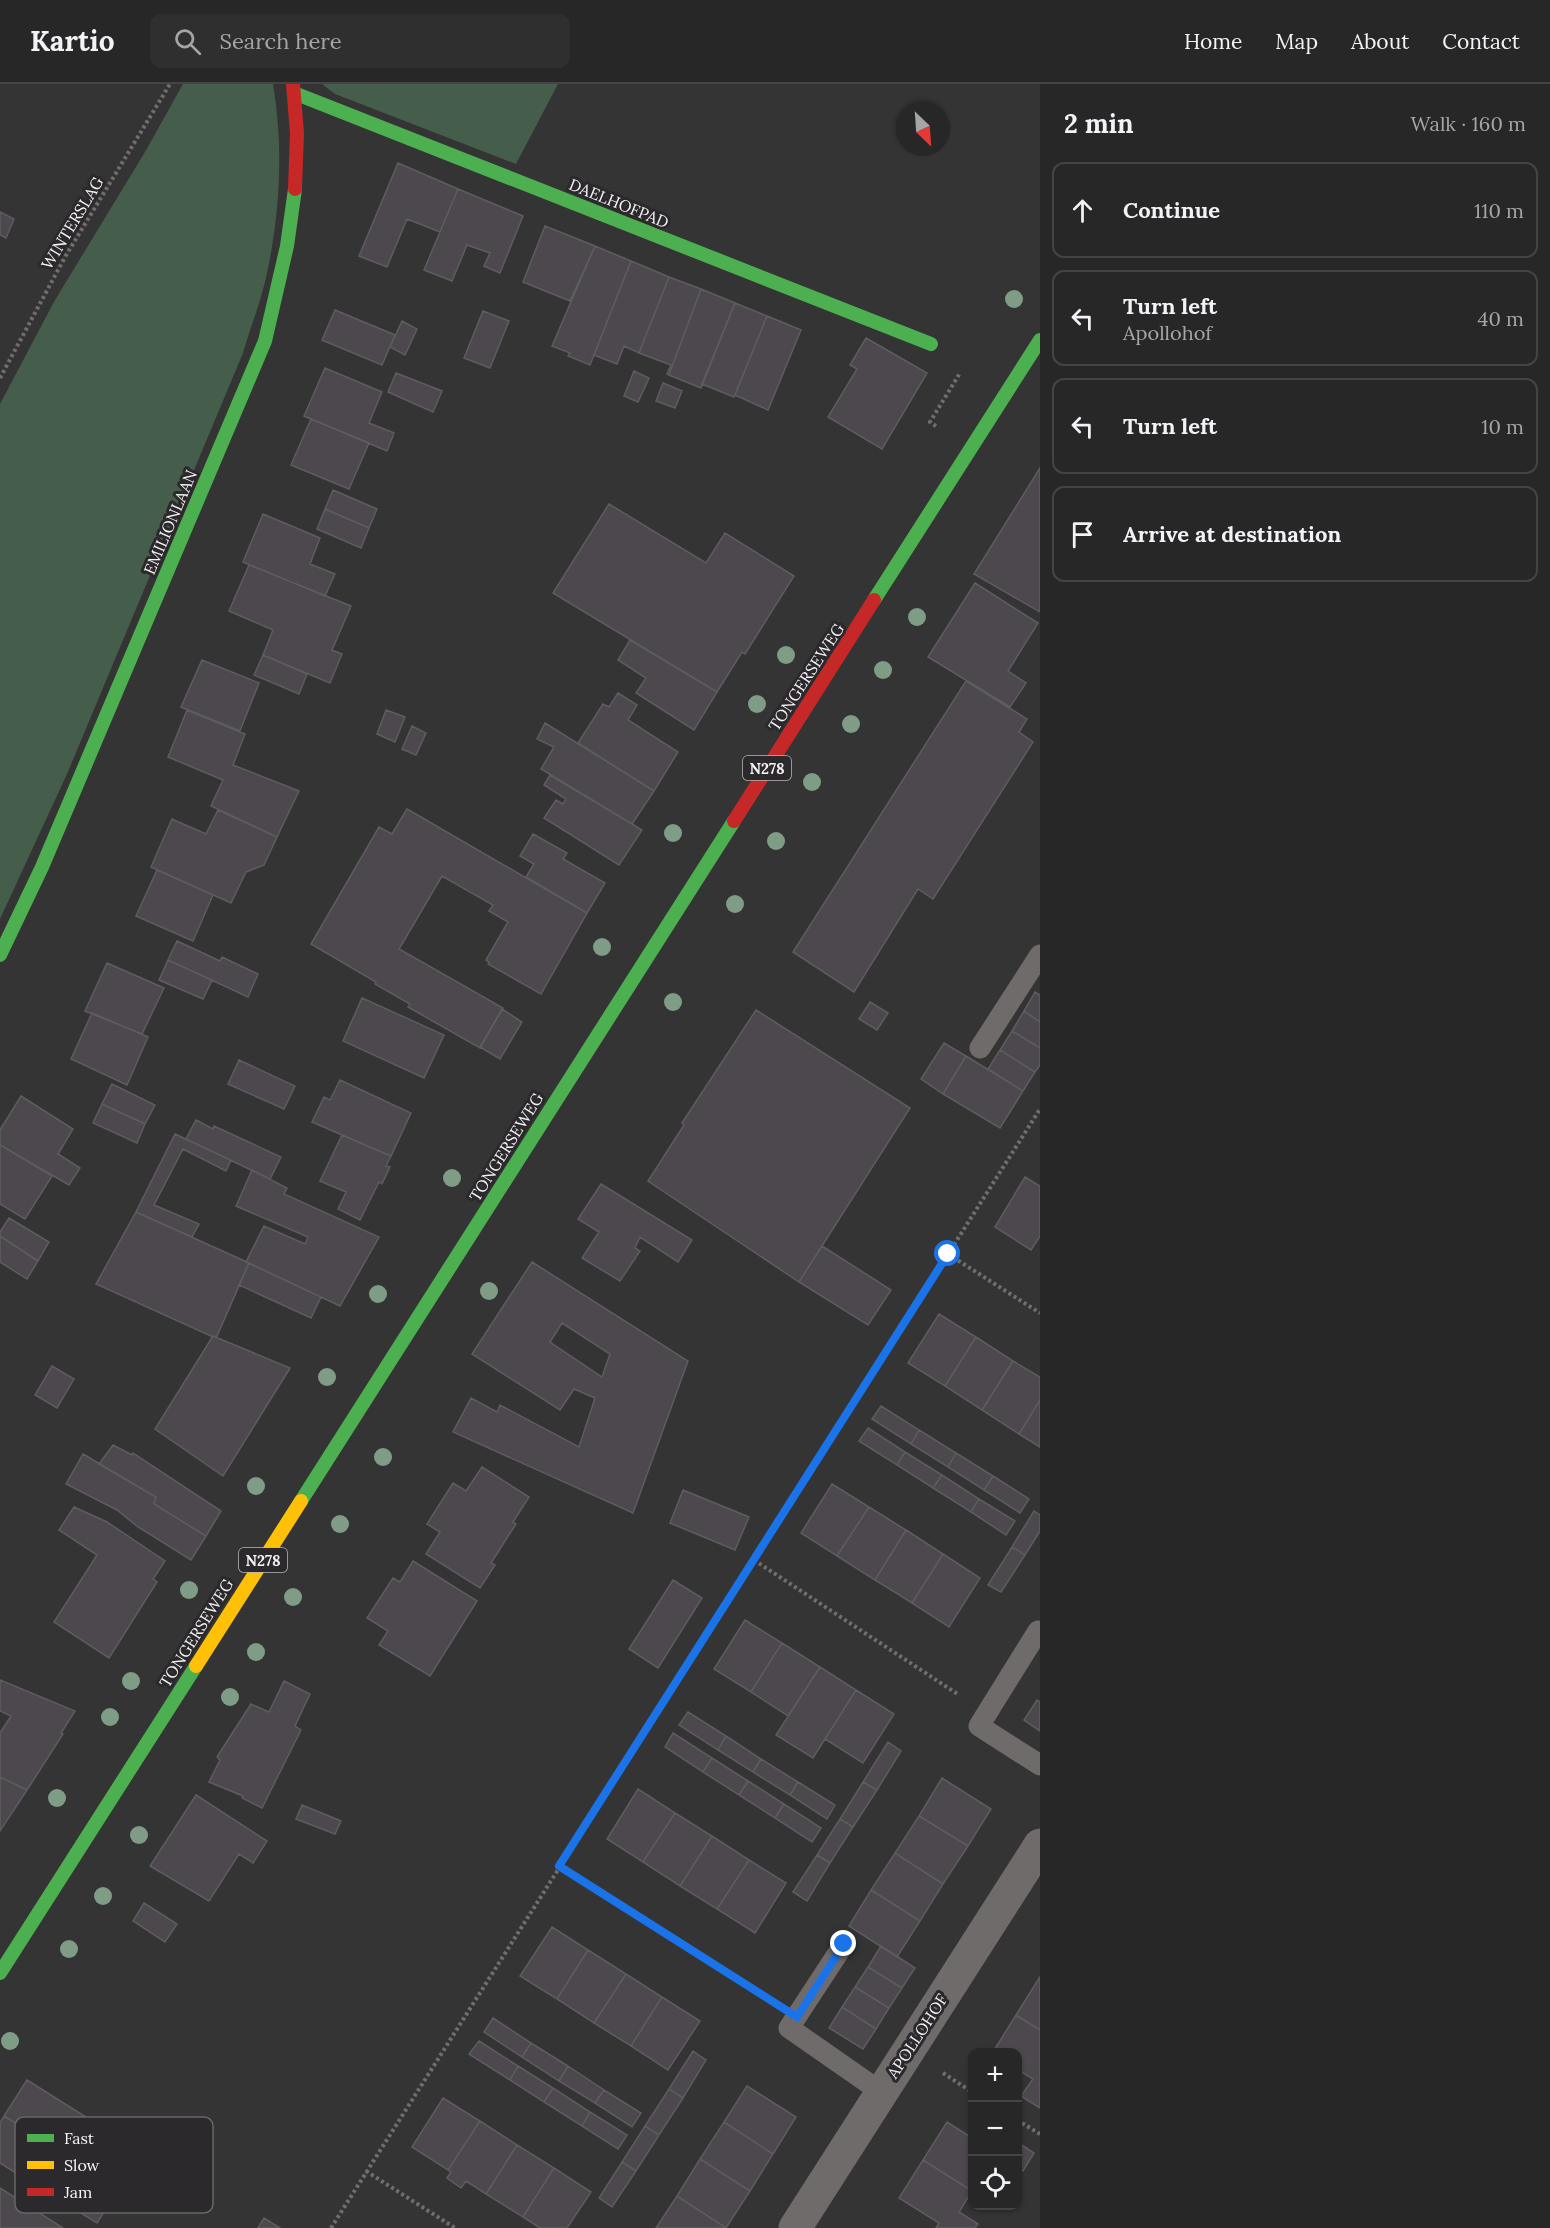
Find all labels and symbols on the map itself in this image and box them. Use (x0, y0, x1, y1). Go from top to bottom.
north arrow (896, 102, 950, 156)
street label: WINTERSLAG (37, 173, 107, 273)
street label: DAELHOFPAD (566, 174, 672, 232)
street label: EMILIONLAAN (139, 467, 201, 577)
street label: TONGERSEWEG (764, 619, 848, 735)
road number: N278 (743, 756, 791, 780)
street label: TONGERSEWEG (465, 1089, 547, 1205)
route start (934, 1240, 960, 1266)
road number: N278 (239, 1548, 287, 1572)
street label: TONGERSEWEG (155, 1575, 237, 1691)
route end (830, 1930, 856, 1956)
street label: APOLLOHOF (882, 1990, 952, 2083)
legend (15, 2117, 213, 2213)
text: Fast (64, 2128, 95, 2148)
text: Slow (64, 2155, 100, 2175)
text: Jam (63, 2182, 92, 2202)

